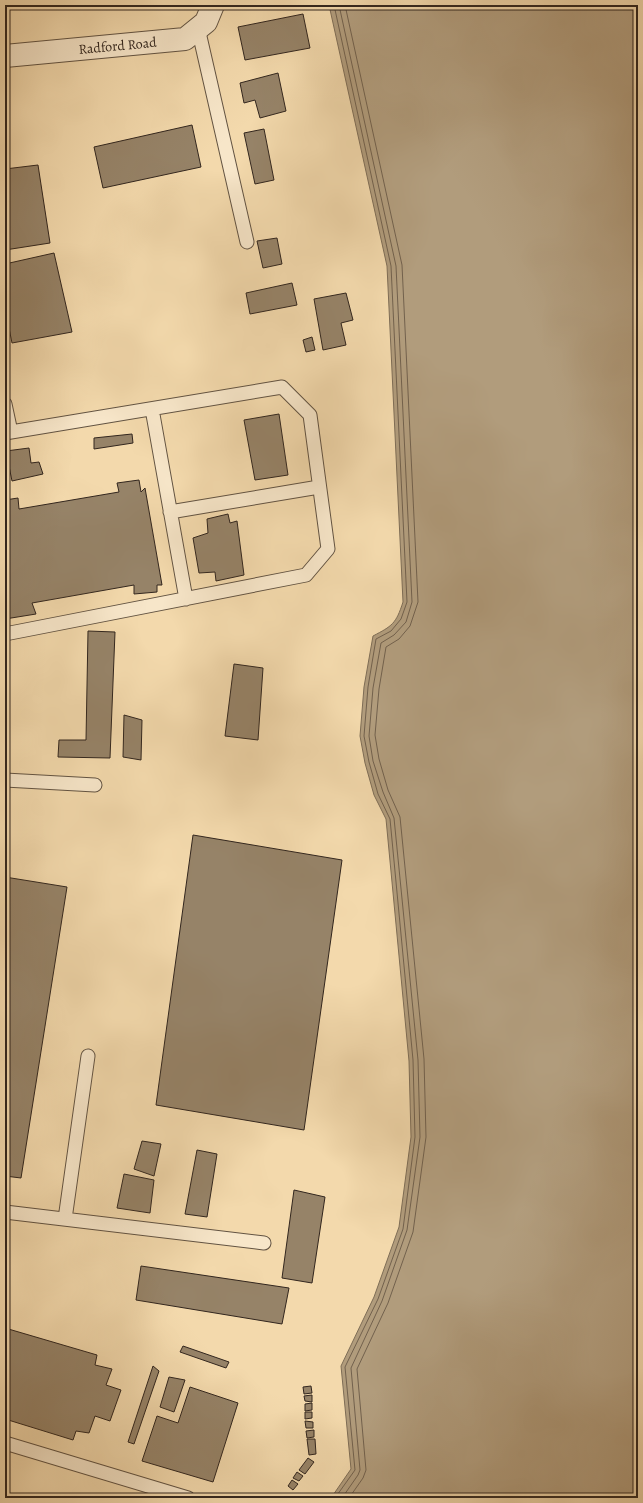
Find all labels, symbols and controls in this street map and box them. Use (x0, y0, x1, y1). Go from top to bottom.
street label: Radford Road (78, 33, 158, 59)

